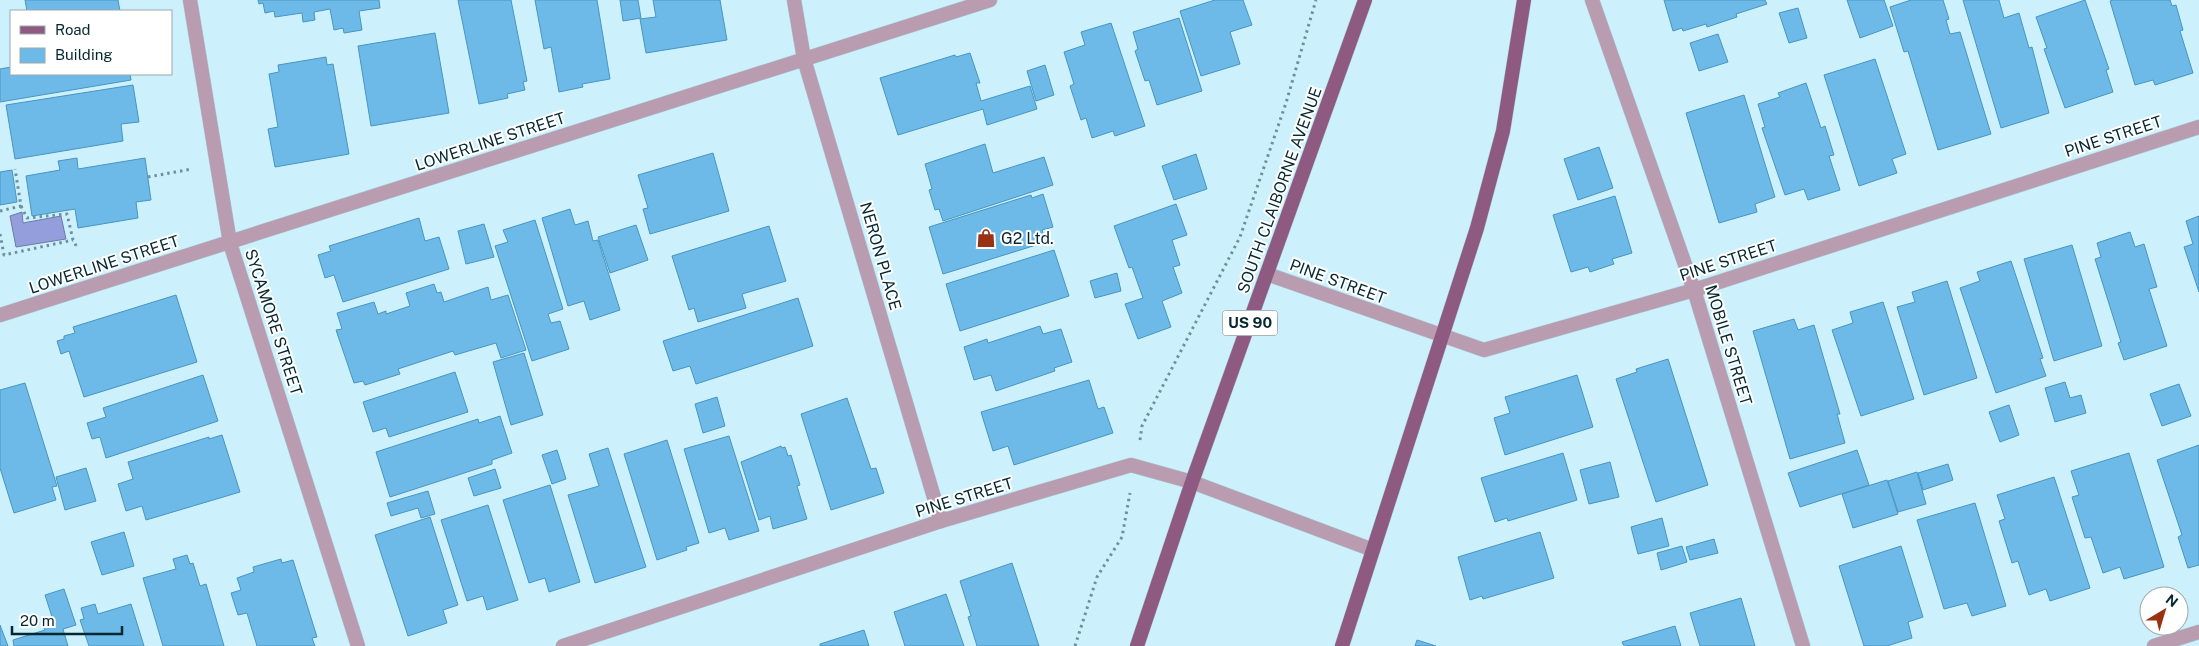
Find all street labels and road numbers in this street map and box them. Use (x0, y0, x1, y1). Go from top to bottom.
street label: SOUTH CLAIBORNE AVENUE (1233, 85, 1326, 296)
street label: LOWERLINE STREET (413, 108, 568, 175)
street label: PINE STREET (2062, 112, 2165, 161)
street label: NERON PLACE (856, 200, 905, 313)
street label: LOWERLINE STREET (27, 231, 182, 298)
street label: PINE STREET (1677, 236, 1780, 285)
street label: SYCAMORE STREET (241, 247, 306, 398)
street label: PINE STREET (1287, 255, 1389, 308)
street label: MOBILE STREET (1701, 283, 1756, 408)
road number: US 90 (1222, 310, 1278, 336)
street label: PINE STREET (913, 473, 1016, 521)

